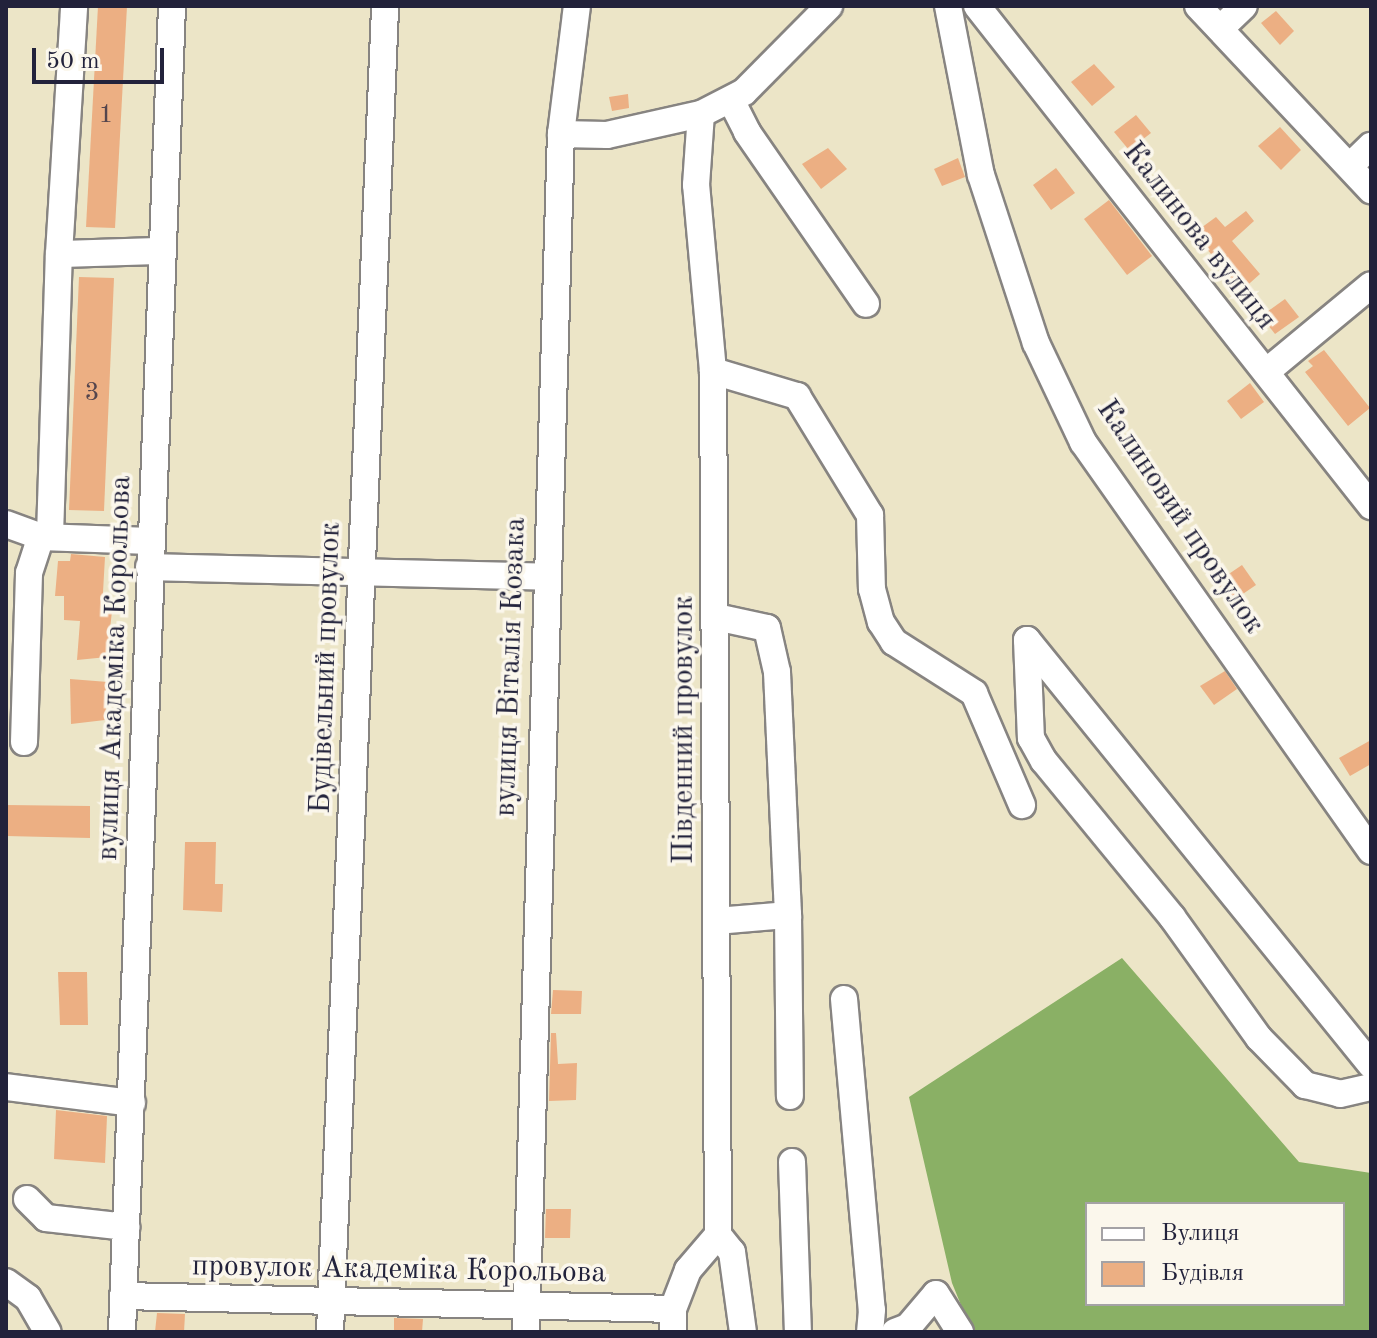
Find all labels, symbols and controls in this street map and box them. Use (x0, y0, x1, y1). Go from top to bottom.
scale bar (36, 32, 168, 82)
text: 50 m (46, 50, 100, 74)
house number: 1 (98, 100, 114, 132)
street label: Калинова вулиця (1114, 135, 1284, 337)
house number: 3 (84, 378, 100, 410)
street label: Калиновий провулок (1088, 393, 1272, 641)
street label: вулиця Академіка Корольова (90, 475, 140, 861)
street label: вулиця Віталія Козака (488, 517, 534, 817)
street label: Будівельний провулок (303, 521, 349, 815)
street label: Південний провулок (666, 596, 702, 864)
legend (1085, 1202, 1345, 1306)
text: Вулиця (1161, 1222, 1240, 1246)
street label: провулок Академіка Корольова (192, 1248, 606, 1292)
text: Будівля (1161, 1262, 1244, 1286)

